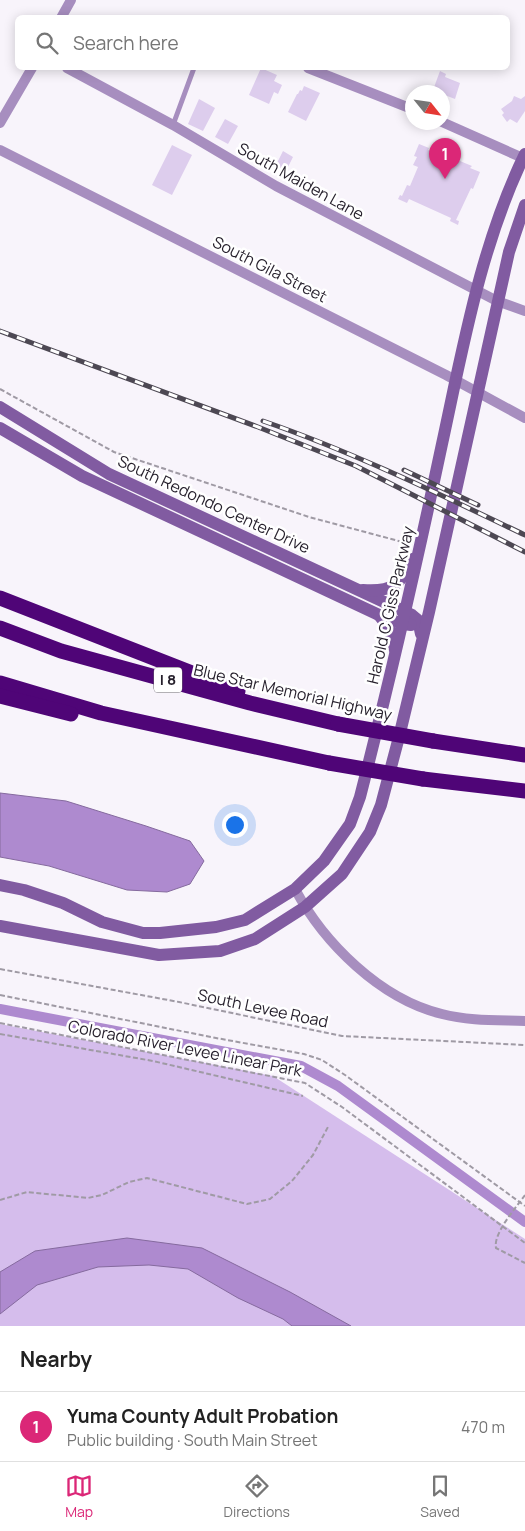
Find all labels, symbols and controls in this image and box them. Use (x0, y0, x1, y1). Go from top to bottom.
search box (15, 15, 510, 70)
icon: search (33, 29, 61, 57)
text: Search here (73, 30, 179, 56)
north arrow (405, 85, 450, 130)
street label: South Maiden Lane (234, 137, 368, 225)
pin: 1 (429, 138, 461, 179)
street label: South Gila Street (209, 231, 331, 307)
street label: South Redondo Center Drive (114, 450, 314, 558)
street label: Harold C Giss Parkway (361, 523, 419, 686)
street label: Blue Star Memorial Highway (192, 658, 395, 726)
road number: I 8 (154, 668, 182, 692)
your location (222, 812, 248, 838)
street label: South Levee Road (196, 983, 330, 1033)
street label: Colorado River Levee Linear Park (66, 1015, 305, 1082)
text: Nearby (20, 1345, 92, 1373)
text: Yuma County Adult Probation (67, 1403, 338, 1429)
text: 1 (32, 1416, 40, 1438)
text: 470 m (461, 1416, 505, 1438)
text: Public building · South Main Street (67, 1429, 318, 1451)
tab: Map (65, 1472, 93, 1521)
tab: Directions (224, 1472, 290, 1521)
tab: Saved (420, 1472, 460, 1521)

